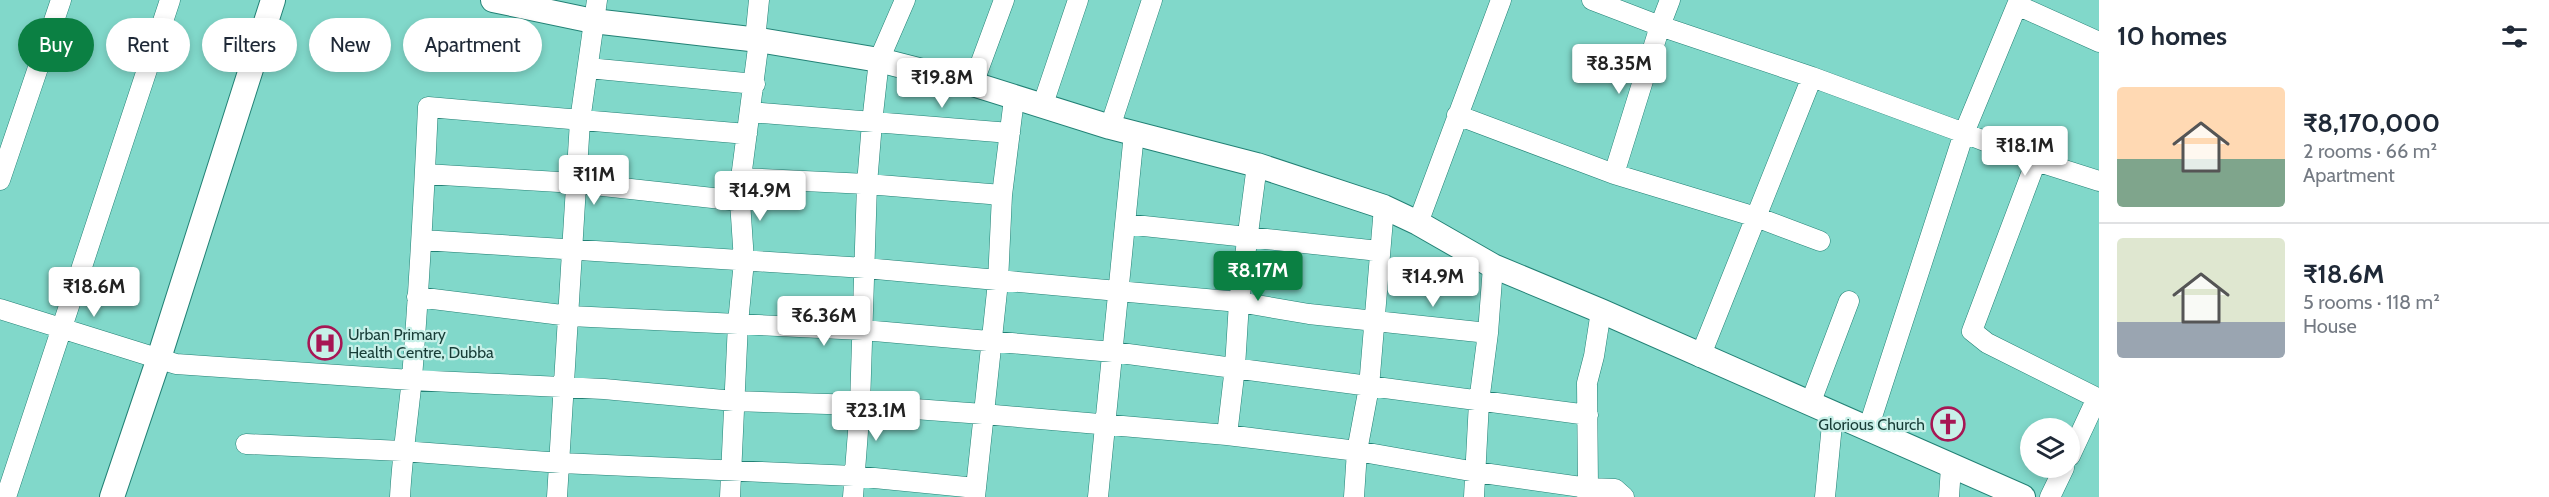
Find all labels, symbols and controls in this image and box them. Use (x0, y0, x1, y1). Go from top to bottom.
chip: Buy (18, 18, 94, 72)
chip: Rent (106, 18, 190, 72)
chip: Filters (202, 18, 297, 72)
chip: New (309, 18, 391, 72)
chip: Apartment (403, 18, 542, 72)
text: 10 homes (2117, 20, 2227, 52)
icon: filters (2498, 20, 2531, 53)
pin: ₹8.35M (1570, 44, 1668, 95)
text: ₹8.35M (1586, 51, 1652, 75)
pin: ₹19.8M (893, 58, 991, 109)
text: ₹19.8M (911, 65, 973, 89)
text: ₹8,170,000 (2303, 107, 2440, 139)
icon: home (2165, 111, 2237, 183)
pin: ₹18.1M (1976, 126, 2074, 177)
text: ₹18.1M (1996, 133, 2054, 157)
text: 2 rooms · 66 m² (2303, 139, 2437, 163)
pin: ₹11M (558, 155, 630, 206)
text: ₹11M (573, 162, 615, 186)
text: Apartment (2303, 163, 2395, 187)
pin: ₹14.9M (711, 171, 809, 222)
text: ₹14.9M (729, 178, 791, 202)
pin: ₹8.17M (1209, 251, 1307, 302)
pin: ₹14.9M (1384, 257, 1482, 308)
text: ₹8.17M (1228, 258, 1288, 282)
text: ₹18.6M (2303, 258, 2385, 290)
icon: home (2165, 262, 2237, 334)
text: ₹14.9M (1402, 264, 1464, 288)
pin: ₹18.6M (45, 267, 143, 318)
text: ₹18.6M (63, 274, 125, 298)
text: 5 rooms · 118 m² (2303, 290, 2440, 314)
pin: ₹6.36M (775, 296, 873, 347)
text: ₹6.36M (791, 303, 857, 327)
text: House (2303, 314, 2357, 338)
hospital icon: Urban Primary Health Centre, Dubba (307, 325, 343, 361)
place label: Urban Primary Health Centre, Dubba (348, 325, 494, 362)
pin: ₹23.1M (827, 391, 925, 442)
text: ₹23.1M (846, 398, 906, 422)
church icon: Glorious Church (1930, 406, 1966, 442)
place label: Glorious Church (1818, 415, 1925, 434)
map controls (2020, 418, 2080, 478)
button: layers (2020, 418, 2080, 478)

